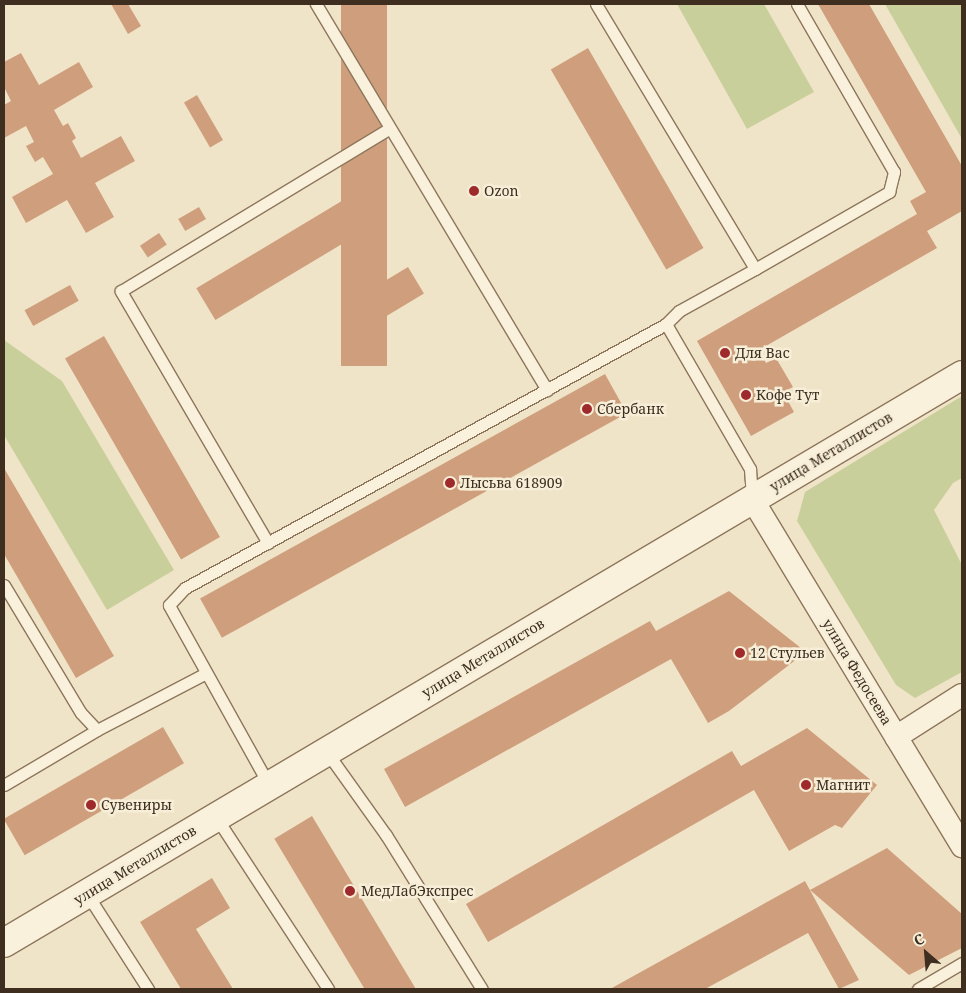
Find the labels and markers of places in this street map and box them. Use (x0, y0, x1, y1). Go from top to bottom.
place label: Ozon (484, 183, 519, 199)
marker: Ozon (468, 185, 480, 197)
place label: Для Вас (735, 345, 790, 361)
marker: Для Вас (719, 347, 731, 359)
place label: Кофе Тут (756, 387, 819, 403)
marker: Кофе Тут (740, 389, 752, 401)
place label: Сбербанк (597, 401, 664, 417)
marker: Сбербанк (581, 403, 593, 415)
place label: Лысьва 618909 (460, 475, 562, 491)
marker: Лысьва 618909 (444, 477, 456, 489)
place label: 12 Стульев (750, 645, 825, 661)
marker: 12 Стульев (734, 647, 746, 659)
place label: Магнит (816, 777, 870, 793)
marker: Магнит (800, 779, 812, 791)
place label: Сувениры (101, 797, 172, 813)
marker: Сувениры (85, 799, 97, 811)
place label: МедЛабЭкспрес (361, 883, 473, 899)
marker: МедЛабЭкспрес (343, 884, 357, 898)

